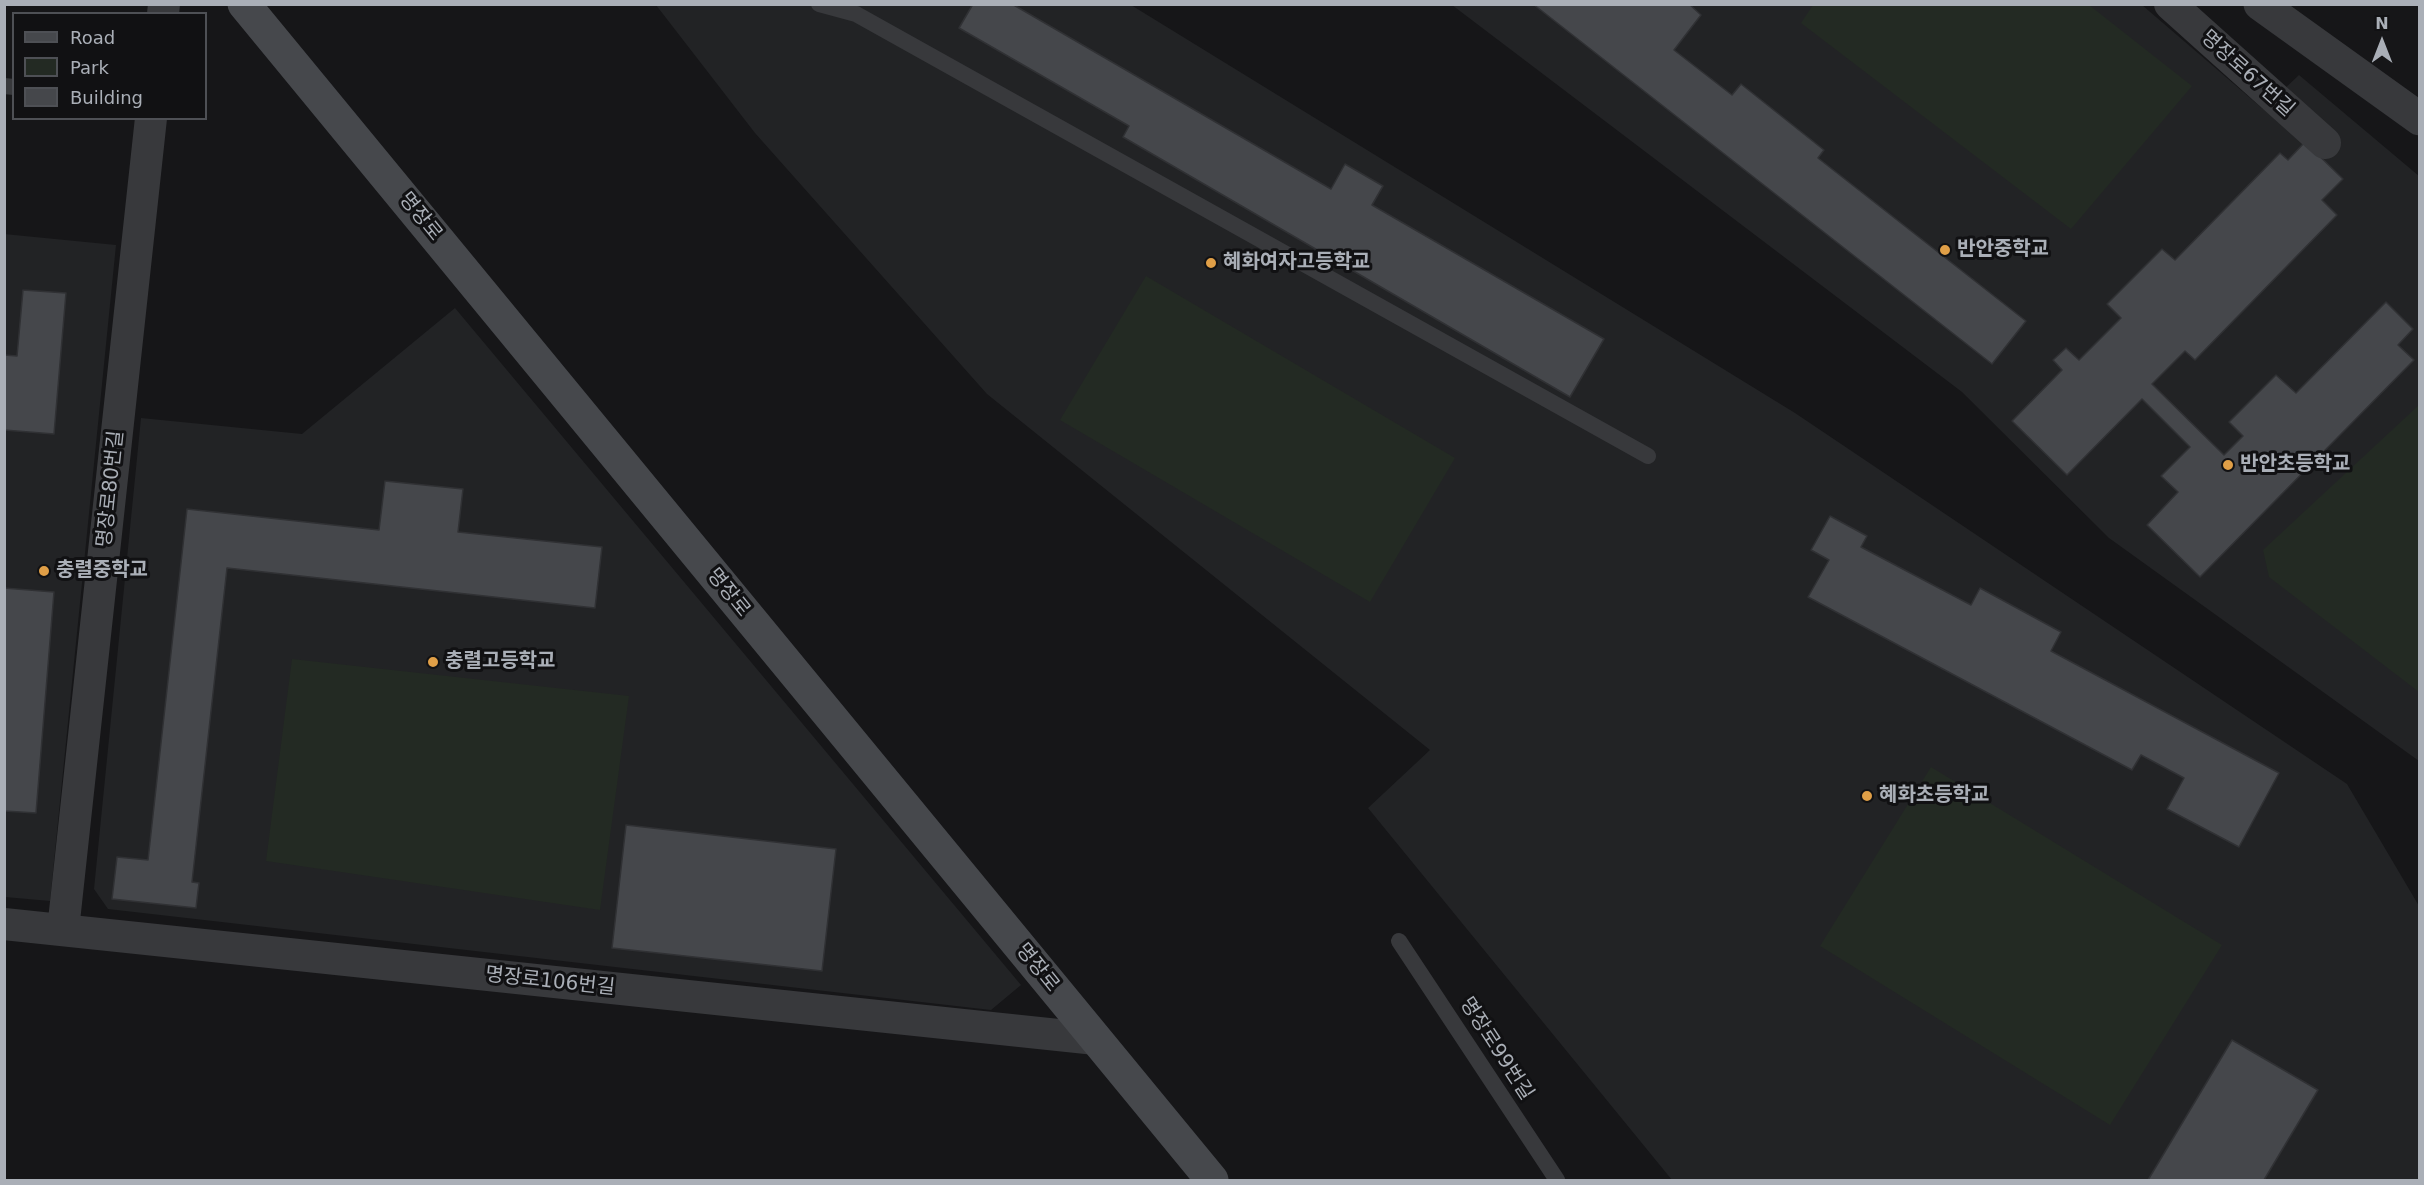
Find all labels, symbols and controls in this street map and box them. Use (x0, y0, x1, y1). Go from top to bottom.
legend (12, 12, 207, 120)
north arrow (2352, 12, 2412, 72)
text: N (2375, 14, 2389, 33)
street label: 명장로67번길 (2195, 26, 2299, 122)
text: Road (70, 27, 115, 48)
text: Park (70, 57, 109, 78)
text: Building (70, 87, 143, 108)
street label: 명장로 (393, 188, 447, 246)
place label: 반안중학교 (1957, 238, 2049, 262)
marker: 반안중학교 (1938, 243, 1952, 257)
place label: 혜화여자고등학교 (1223, 251, 1370, 275)
marker: 혜화여자고등학교 (1204, 256, 1218, 270)
street label: 명장로80번길 (93, 429, 129, 549)
place label: 반안초등학교 (2240, 453, 2350, 477)
marker: 반안초등학교 (2221, 458, 2235, 472)
place label: 충렬중학교 (56, 559, 148, 583)
marker: 충렬중학교 (37, 564, 51, 578)
street label: 명장로 (701, 564, 755, 622)
place label: 충렬고등학교 (445, 650, 555, 674)
marker: 충렬고등학교 (426, 655, 440, 669)
place label: 혜화초등학교 (1879, 784, 1989, 808)
marker: 혜화초등학교 (1860, 789, 1874, 803)
street label: 명장로 (1010, 939, 1064, 997)
street label: 명장로106번길 (484, 963, 616, 1001)
street label: 명장로99번길 (1454, 993, 1538, 1105)

